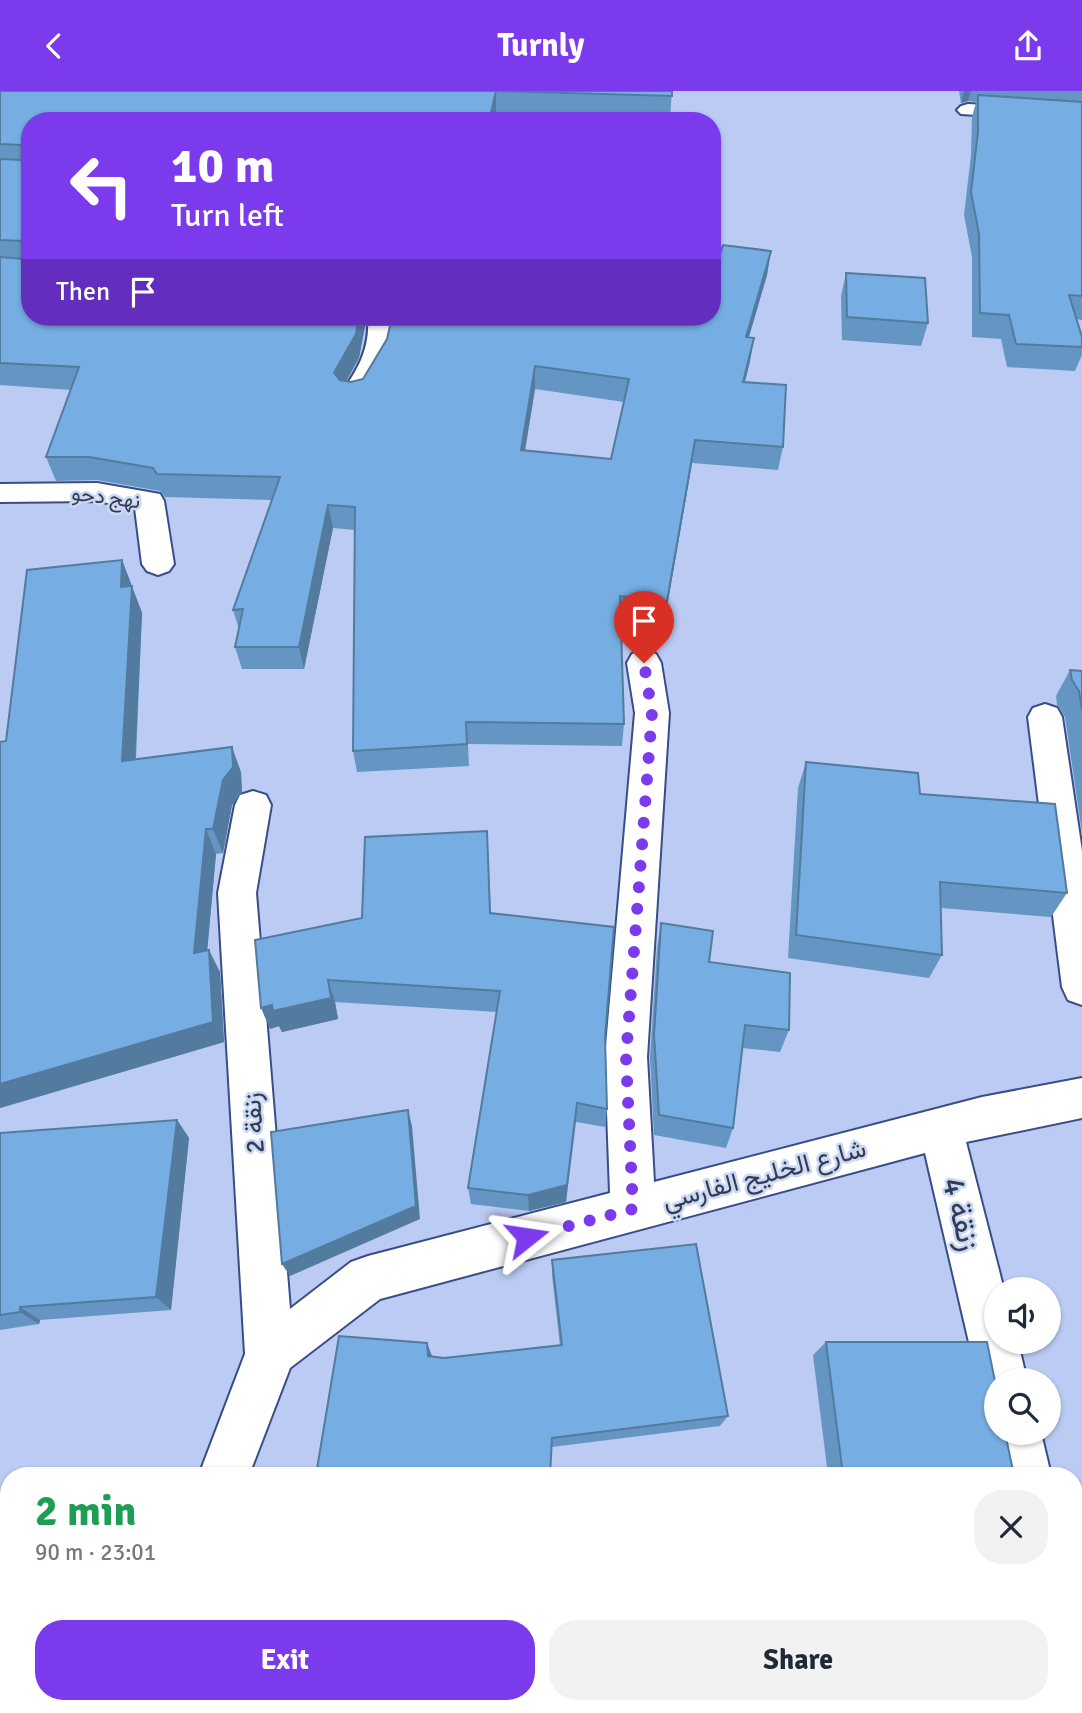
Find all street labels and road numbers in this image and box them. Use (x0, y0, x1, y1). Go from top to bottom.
street label: نهج دحو (70, 480, 142, 515)
street label: زنقة 2 (236, 1092, 272, 1154)
street label: شارع الخليج الفارسي (659, 1132, 871, 1221)
street label: زنقة 4 (934, 1173, 989, 1255)

